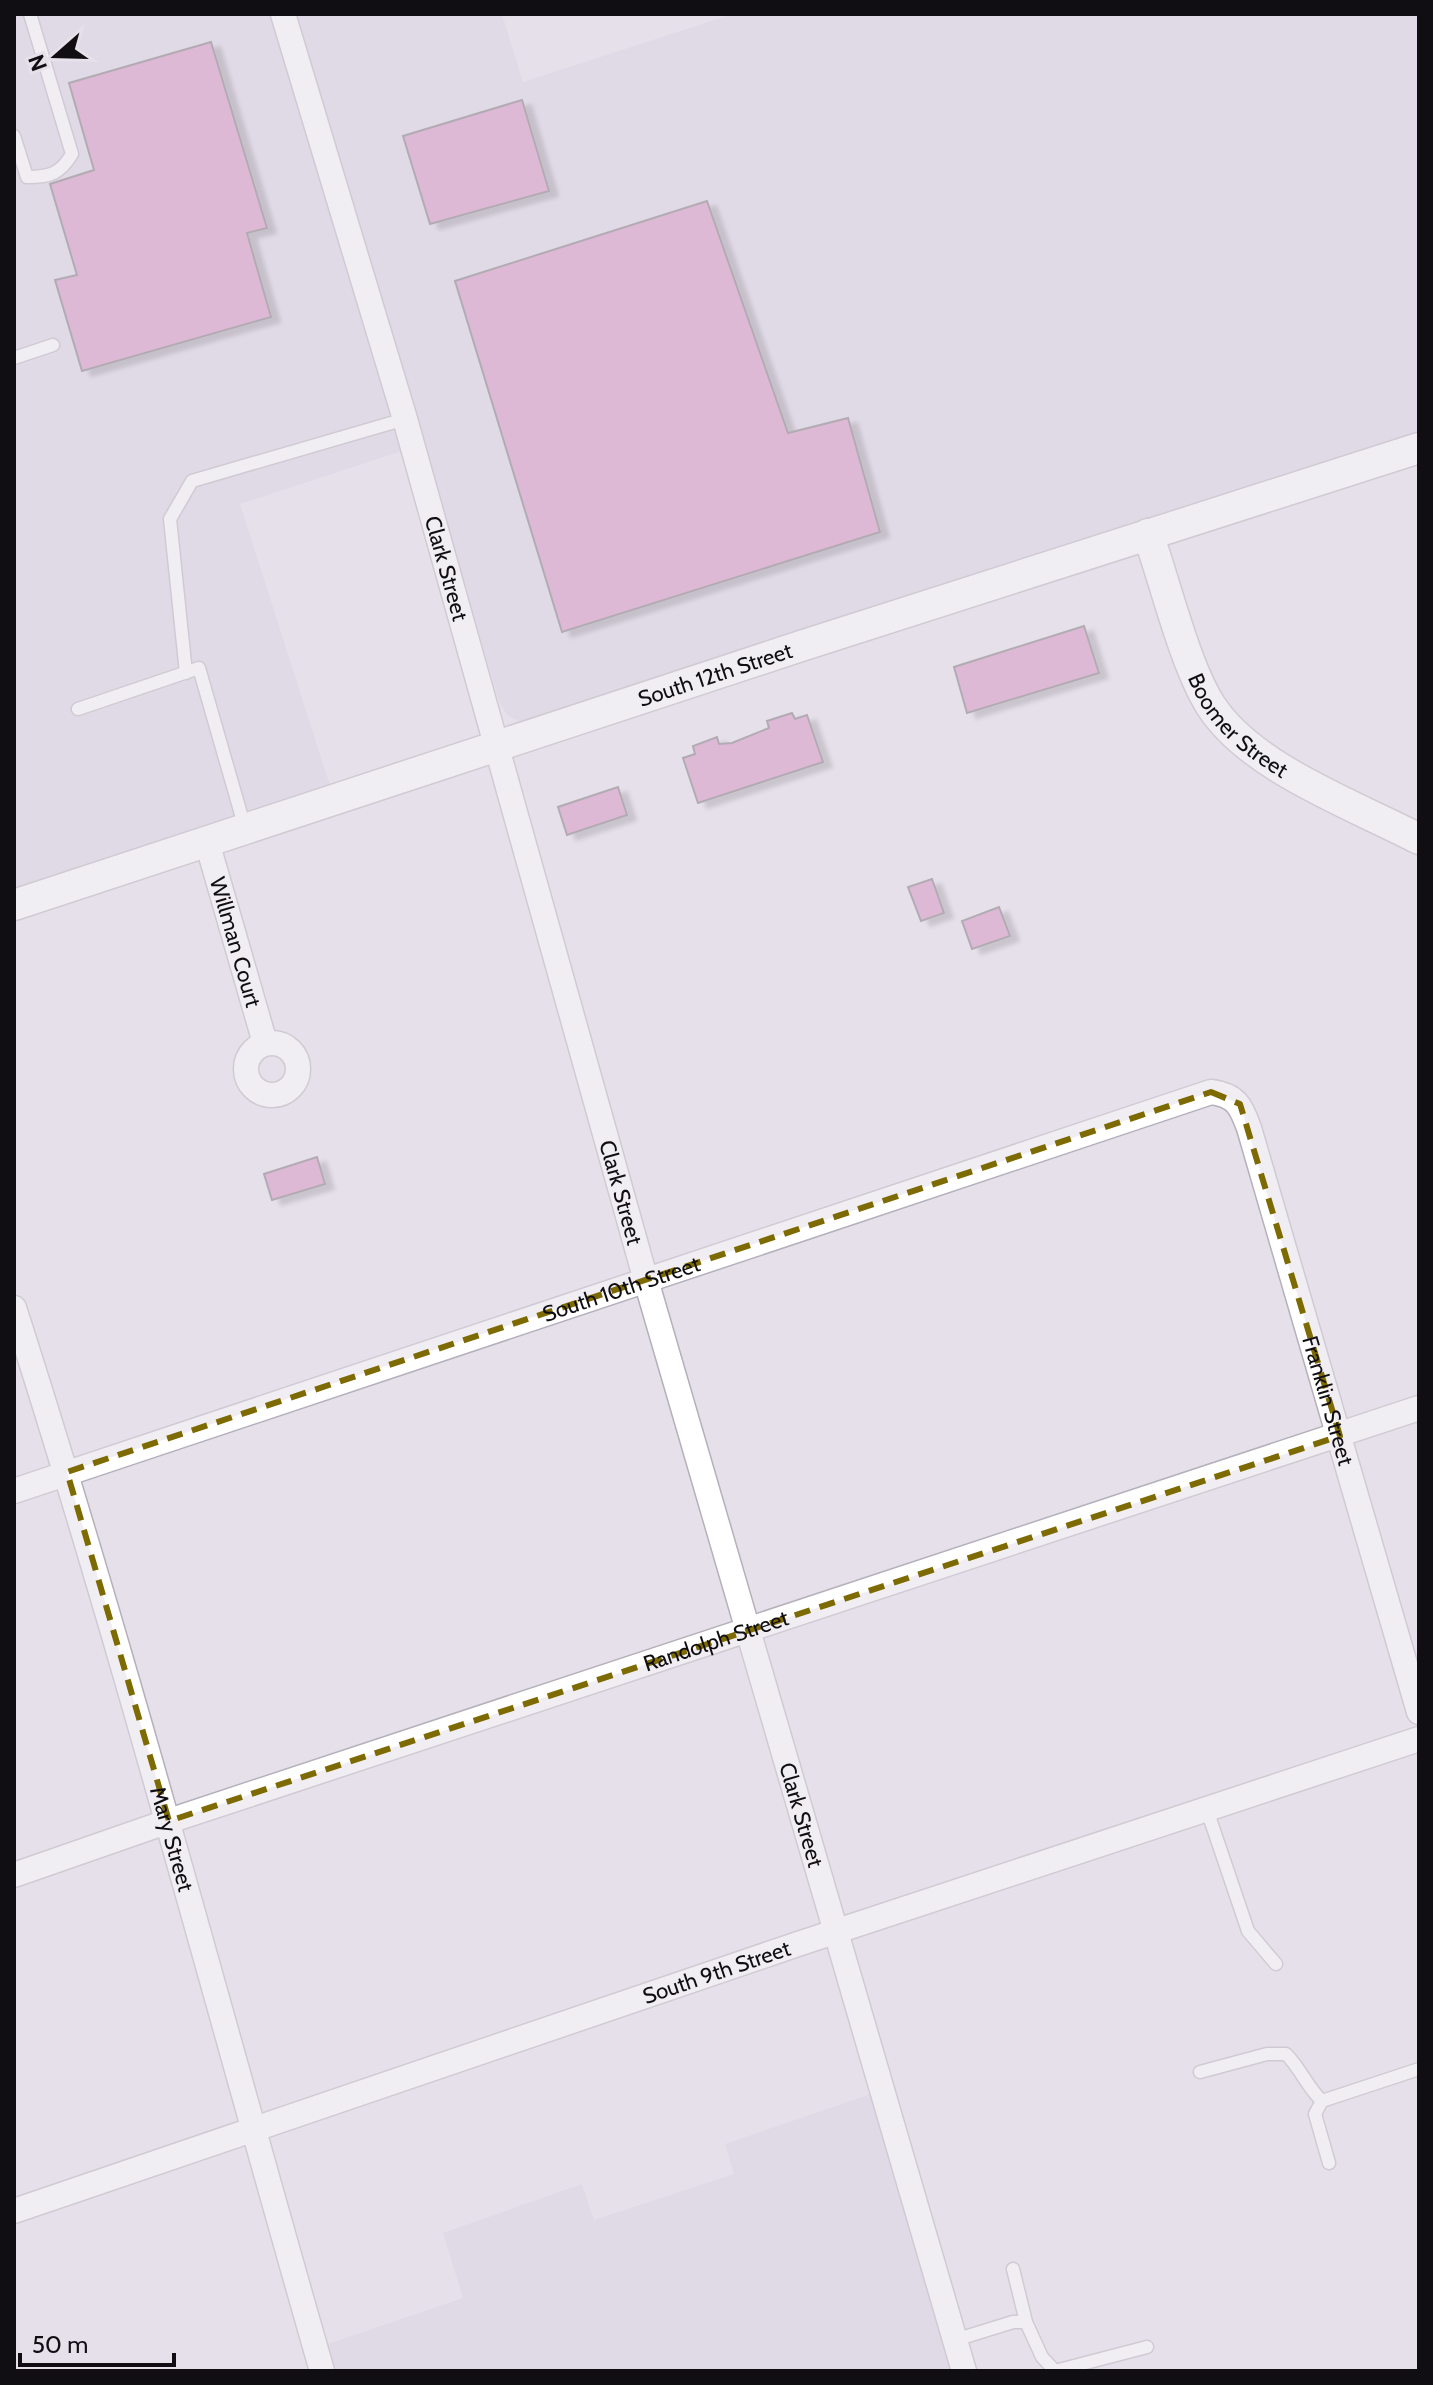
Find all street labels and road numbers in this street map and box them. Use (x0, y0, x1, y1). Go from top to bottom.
street label: Clark Street (419, 513, 474, 624)
street label: South 12th Street (635, 637, 796, 713)
street label: Boomer Street (1182, 669, 1293, 784)
street label: Willman Court (204, 874, 267, 1011)
street label: Clark Street (593, 1137, 648, 1249)
street label: South 10th Street (539, 1250, 704, 1328)
street label: Franklin Street (1296, 1333, 1360, 1469)
street label: Randolph Street (640, 1604, 793, 1677)
street label: Clark Street (773, 1759, 829, 1871)
street label: Mary Street (144, 1783, 200, 1895)
street label: South 9th Street (639, 1934, 794, 2010)

